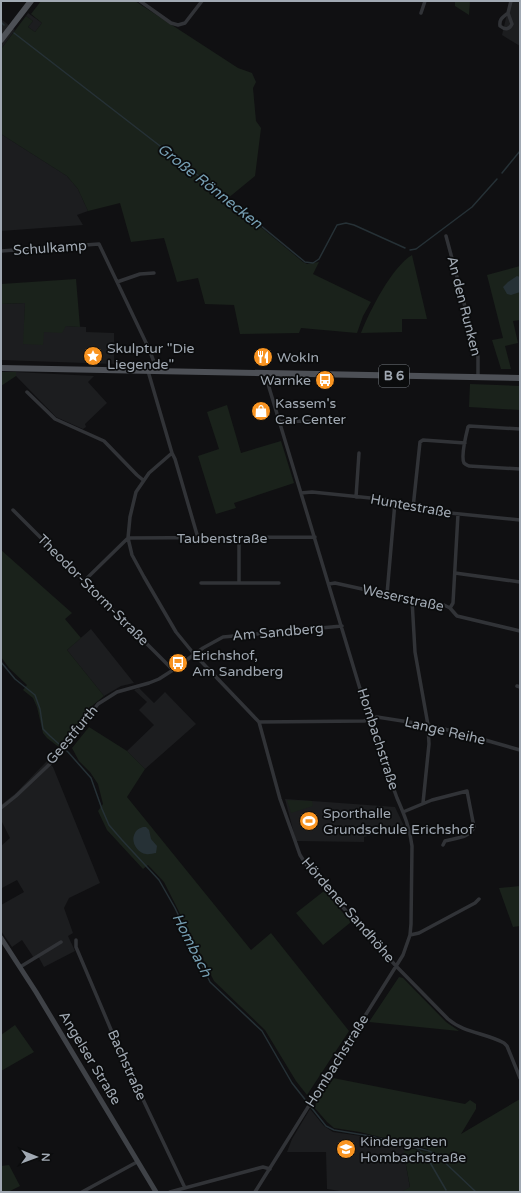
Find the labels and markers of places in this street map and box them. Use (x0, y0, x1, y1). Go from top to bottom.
place label: Skulptur "Die Liegende" (107, 340, 194, 373)
place icon: Skulptur "Die Liegende" (82, 345, 104, 367)
restaurant icon: WokIn (252, 346, 274, 368)
place label: WokIn (277, 349, 319, 366)
bus stop icon: Warnke (314, 369, 336, 391)
place label: Warnke (260, 372, 311, 389)
place label: Kassem's Car Center (275, 395, 347, 428)
shop icon: Kassem's Car Center (250, 400, 272, 422)
place label: Erichshof, Am Sandberg (192, 647, 283, 680)
bus stop icon: Erichshof, Am Sandberg (167, 652, 189, 674)
place label: Sporthalle Grundschule Erichshof (323, 805, 474, 838)
sports icon: Sporthalle Grundschule Erichshof (298, 810, 320, 832)
place label: Kindergarten Hombachstraße (360, 1133, 466, 1166)
school or university icon: Kindergarten Hombachstraße (335, 1138, 357, 1160)

